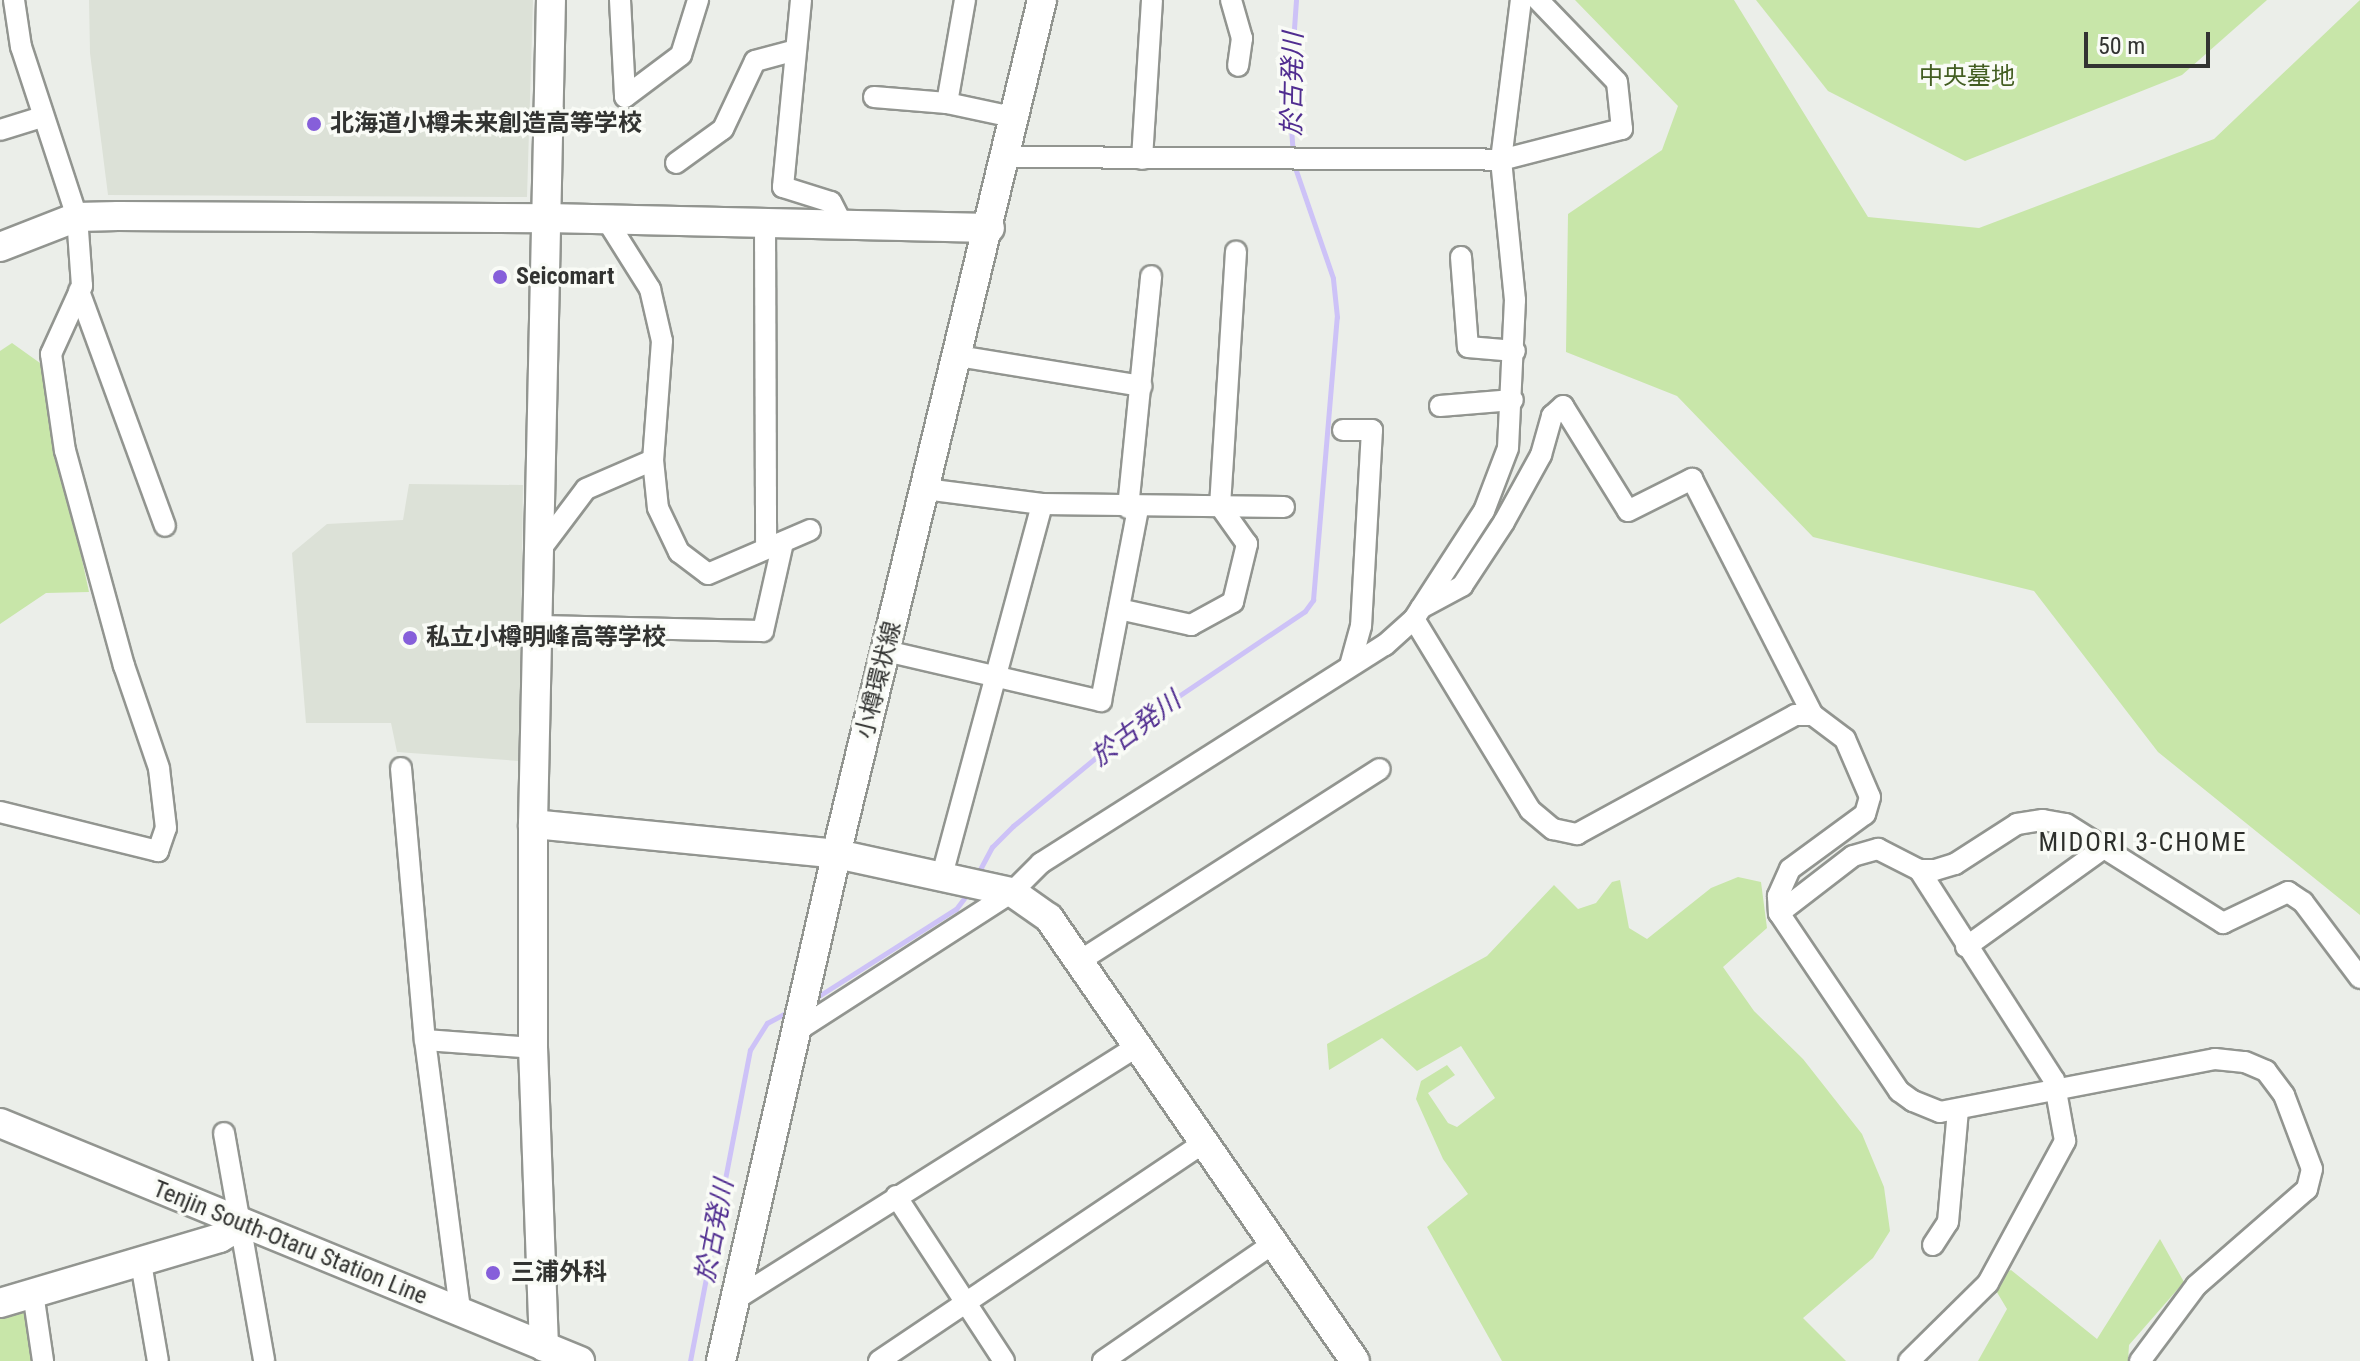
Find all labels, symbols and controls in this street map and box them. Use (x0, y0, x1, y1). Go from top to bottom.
scale bar (2088, 16, 2214, 66)
water label: 於古発川 (1276, 32, 1310, 136)
text: 50 m (2098, 32, 2145, 60)
park label: 中央墓地 (1919, 63, 2015, 91)
place label: 北海道小樽未来創造高等学校 (330, 110, 642, 138)
marker: 北海道小樽未来創造高等学校 (305, 115, 323, 133)
place label: Seicomart (516, 263, 614, 291)
marker: Seicomart (491, 268, 509, 286)
street label: 小樽環状線 (851, 618, 907, 742)
place label: 私立小樽明峰高等学校 (426, 624, 666, 652)
marker: 私立小樽明峰高等学校 (401, 629, 419, 647)
water label: 於古発川 (1085, 685, 1187, 773)
district label: MIDORI 3-CHOME (2038, 827, 2248, 859)
street label: Tenjin South-Otaru Station Line (149, 1175, 431, 1311)
water label: 於古発川 (690, 1177, 740, 1285)
place label: 三浦外科 (511, 1259, 607, 1287)
marker: 三浦外科 (482, 1262, 504, 1284)

